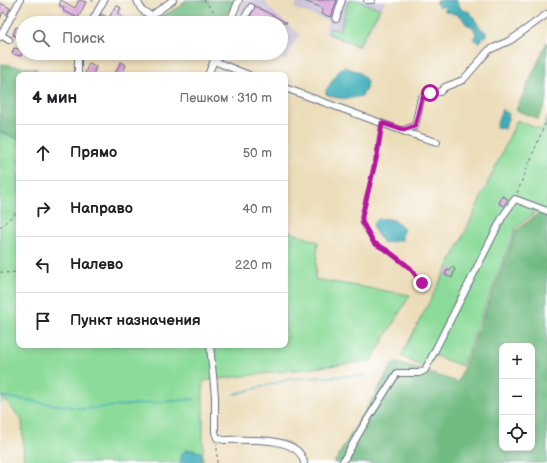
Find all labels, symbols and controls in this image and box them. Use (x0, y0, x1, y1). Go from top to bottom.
search box (16, 16, 288, 60)
icon: search (30, 27, 52, 49)
text: Поиск (62, 29, 105, 48)
route start (421, 84, 439, 102)
text: 4 мин (32, 88, 77, 108)
text: Пешком · 310 m (180, 90, 272, 106)
icon: ahead (32, 142, 54, 164)
text: Прямо (70, 143, 117, 162)
text: 50 m (243, 145, 272, 161)
icon: right (32, 198, 54, 220)
text: Направо (70, 199, 133, 218)
text: 40 m (242, 201, 272, 217)
icon: left (32, 254, 54, 276)
text: Налево (70, 255, 123, 274)
text: 220 m (235, 257, 272, 273)
route end (413, 274, 431, 292)
icon: arrive (32, 310, 54, 332)
text: Пункт назначения (70, 311, 201, 330)
map controls (499, 343, 535, 451)
button: + (499, 343, 535, 379)
button: − (499, 379, 535, 415)
button: locate (499, 415, 535, 451)

